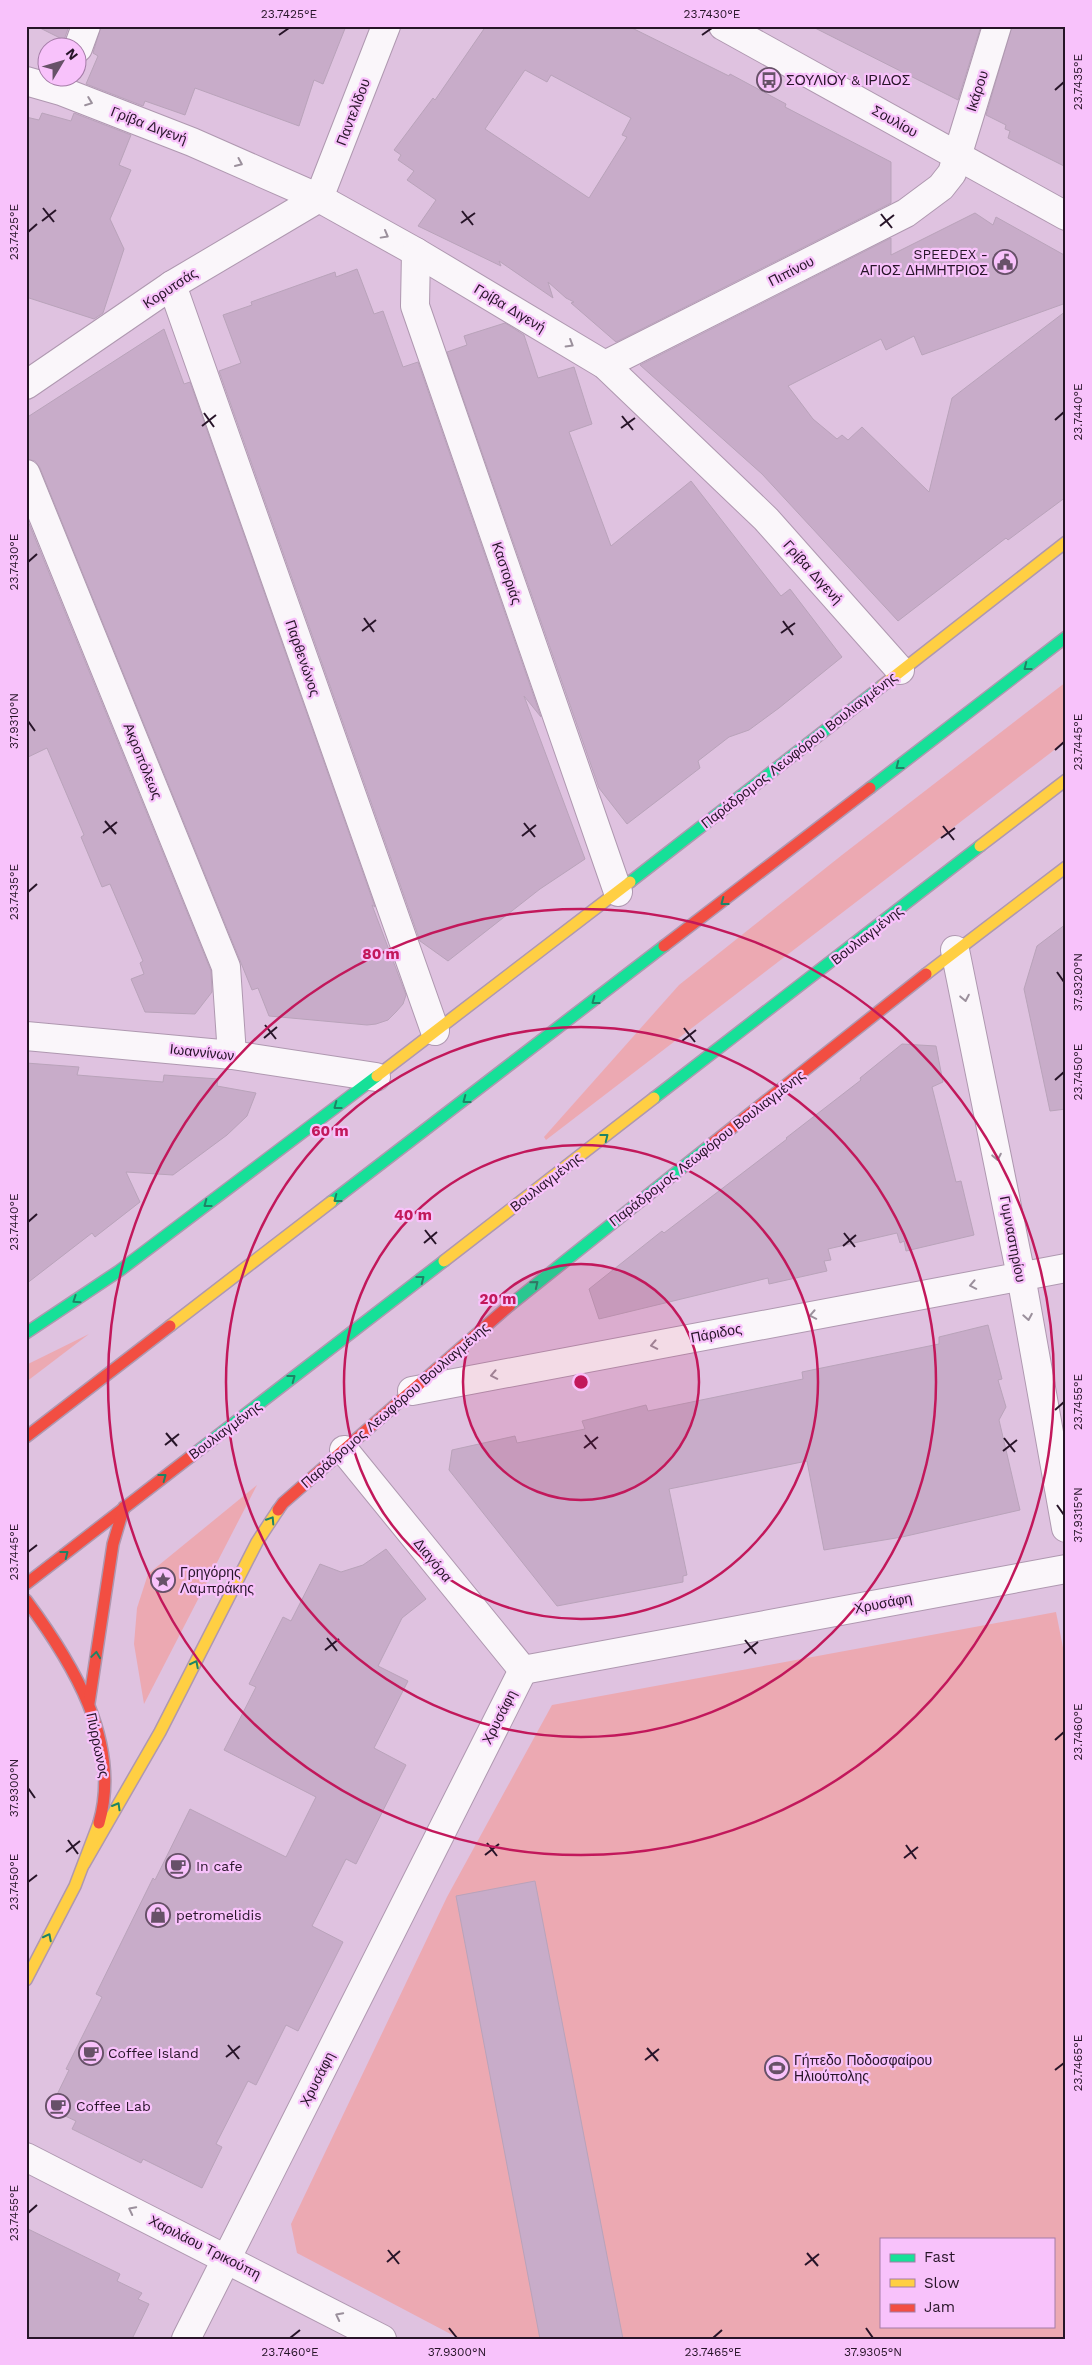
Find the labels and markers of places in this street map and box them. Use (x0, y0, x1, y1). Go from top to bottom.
bus stop icon: ΣΟΥΛΙΟΥ & ΙΡΙΔΟΣ (756, 67, 782, 93)
place label: ΣΟΥΛΙΟΥ & ΙΡΙΔΟΣ (786, 72, 911, 88)
place label: SPEEDEX - ΑΓΙΟΣ ΔΗΜΗΤΡΙΟΣ (860, 246, 988, 278)
public building icon: SPEEDEX - ΑΓΙΟΣ ΔΗΜΗΤΡΙΟΣ (992, 249, 1018, 275)
centre of rings (572, 1373, 590, 1391)
place label: Γρηγόρης Λαμπράκης (180, 1564, 254, 1596)
place icon: Γρηγόρης Λαμπράκης (150, 1567, 176, 1593)
cafe icon: In cafe (165, 1853, 191, 1879)
place label: In cafe (196, 1858, 243, 1874)
shop icon: petromelidis (145, 1902, 171, 1928)
place label: petromelidis (176, 1907, 262, 1923)
cafe icon: Coffee Island (78, 2040, 104, 2066)
place label: Coffee Island (108, 2045, 199, 2061)
place label: Γήπεδο Ποδοσφαίρου Ηλιούπολης (794, 2052, 932, 2084)
sports icon: Γήπεδο Ποδοσφαίρου Ηλιούπολης (764, 2055, 790, 2081)
cafe icon: Coffee Lab (45, 2093, 71, 2119)
place label: Coffee Lab (76, 2098, 151, 2114)

